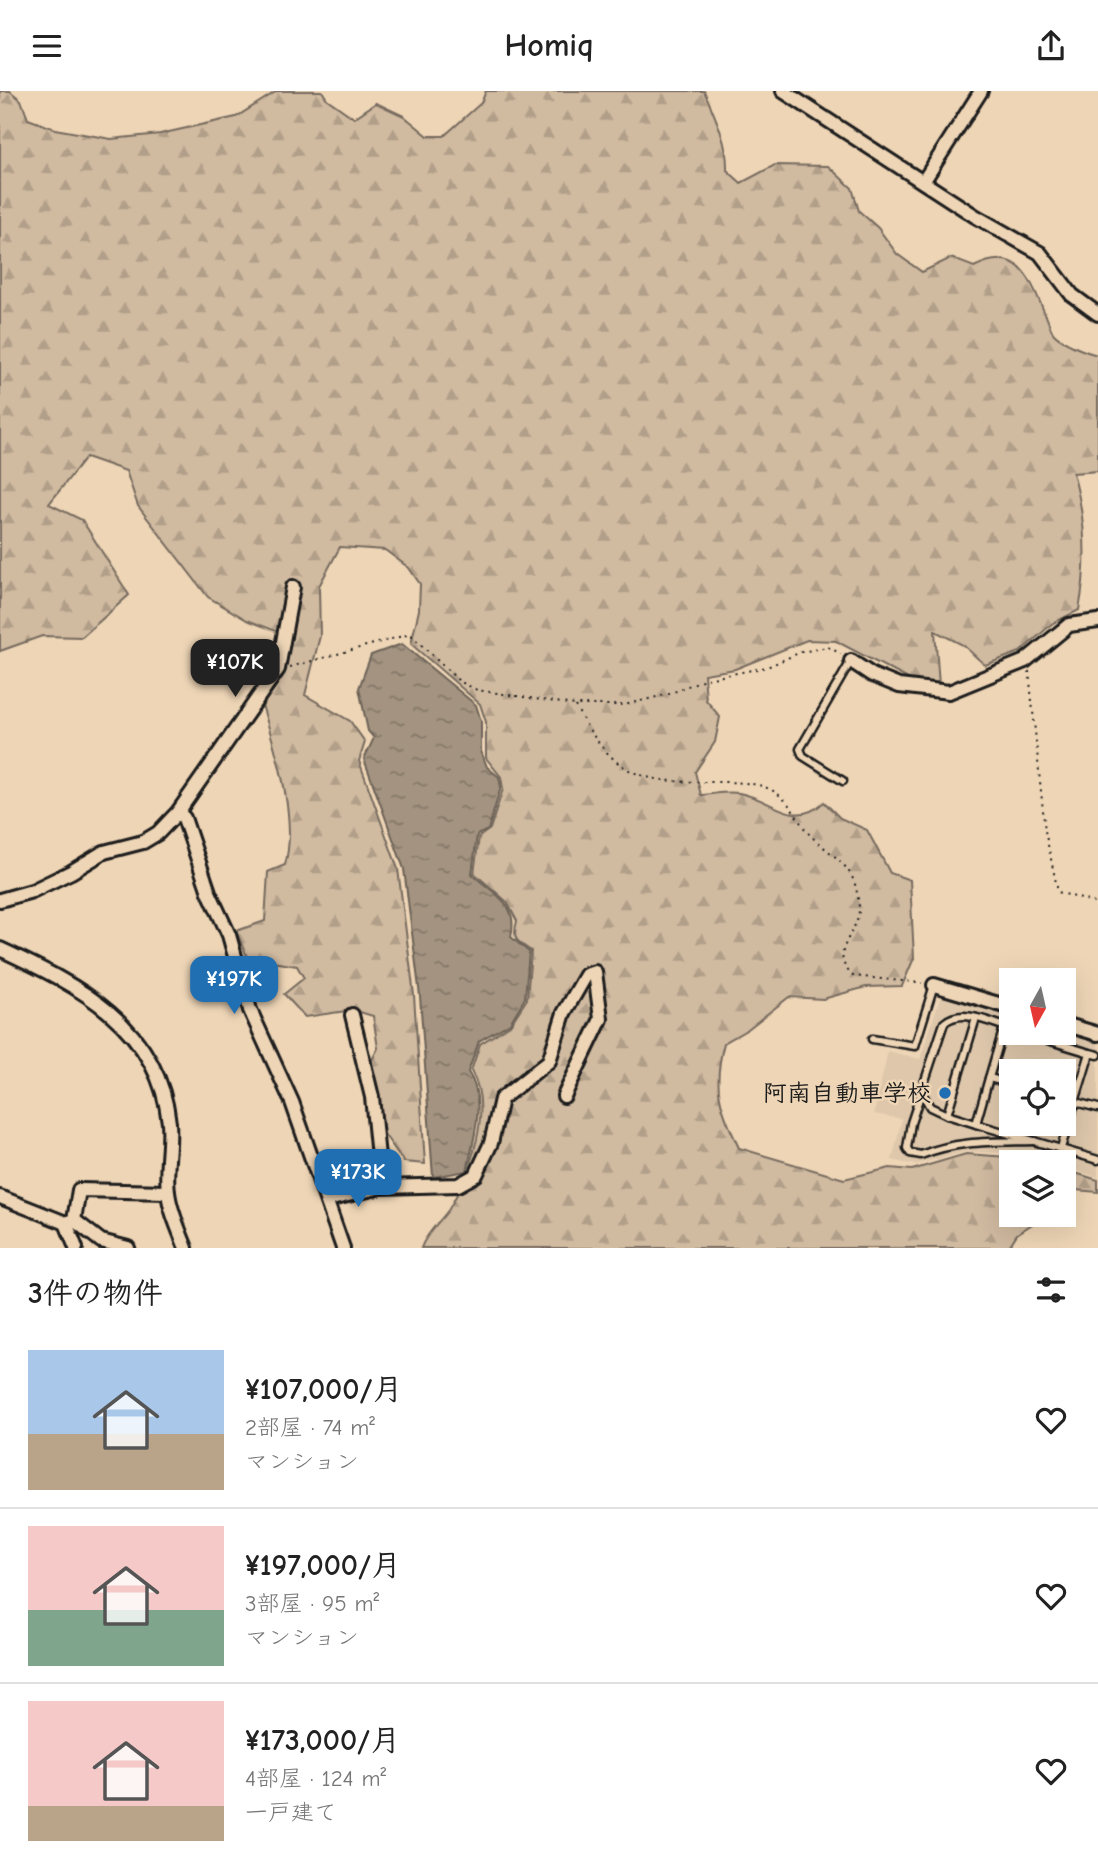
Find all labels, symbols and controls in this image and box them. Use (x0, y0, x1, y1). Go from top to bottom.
icon: menu (28, 27, 66, 65)
text: Homiq (505, 27, 594, 64)
icon: share (1032, 27, 1070, 65)
pin: ¥107K (186, 639, 284, 699)
text: ¥107K (207, 648, 263, 675)
pin: ¥197K (185, 957, 283, 1016)
text: ¥197K (206, 965, 262, 992)
north arrow (999, 968, 1076, 1045)
map controls (999, 968, 1076, 1227)
button: locate (999, 1059, 1076, 1136)
place label: 阿南自動車学校 (763, 1079, 931, 1107)
marker: 阿南自動車学校 (937, 1085, 953, 1101)
pin: ¥173K (309, 1149, 407, 1209)
button: layers (999, 1150, 1076, 1227)
text: ¥173K (331, 1158, 386, 1185)
icon: filters (1032, 1271, 1070, 1309)
text: 3件の物件 (28, 1276, 163, 1311)
text: ¥107,000/月 (245, 1372, 403, 1407)
icon: home (84, 1378, 168, 1462)
icon: heart (1032, 1401, 1070, 1439)
text: 2部屋 · 74 m² (245, 1414, 375, 1441)
text: マンション (245, 1448, 359, 1475)
text: ¥197,000/月 (245, 1548, 401, 1583)
icon: home (84, 1554, 168, 1638)
icon: heart (1032, 1577, 1070, 1615)
text: 3部屋 · 95 m² (245, 1590, 379, 1617)
text: マンション (245, 1624, 359, 1651)
text: ¥173,000/月 (245, 1723, 400, 1758)
icon: home (84, 1729, 168, 1813)
icon: heart (1032, 1752, 1070, 1790)
text: 4部屋 · 124 m² (245, 1765, 386, 1792)
text: 一戸建て (245, 1799, 337, 1826)

